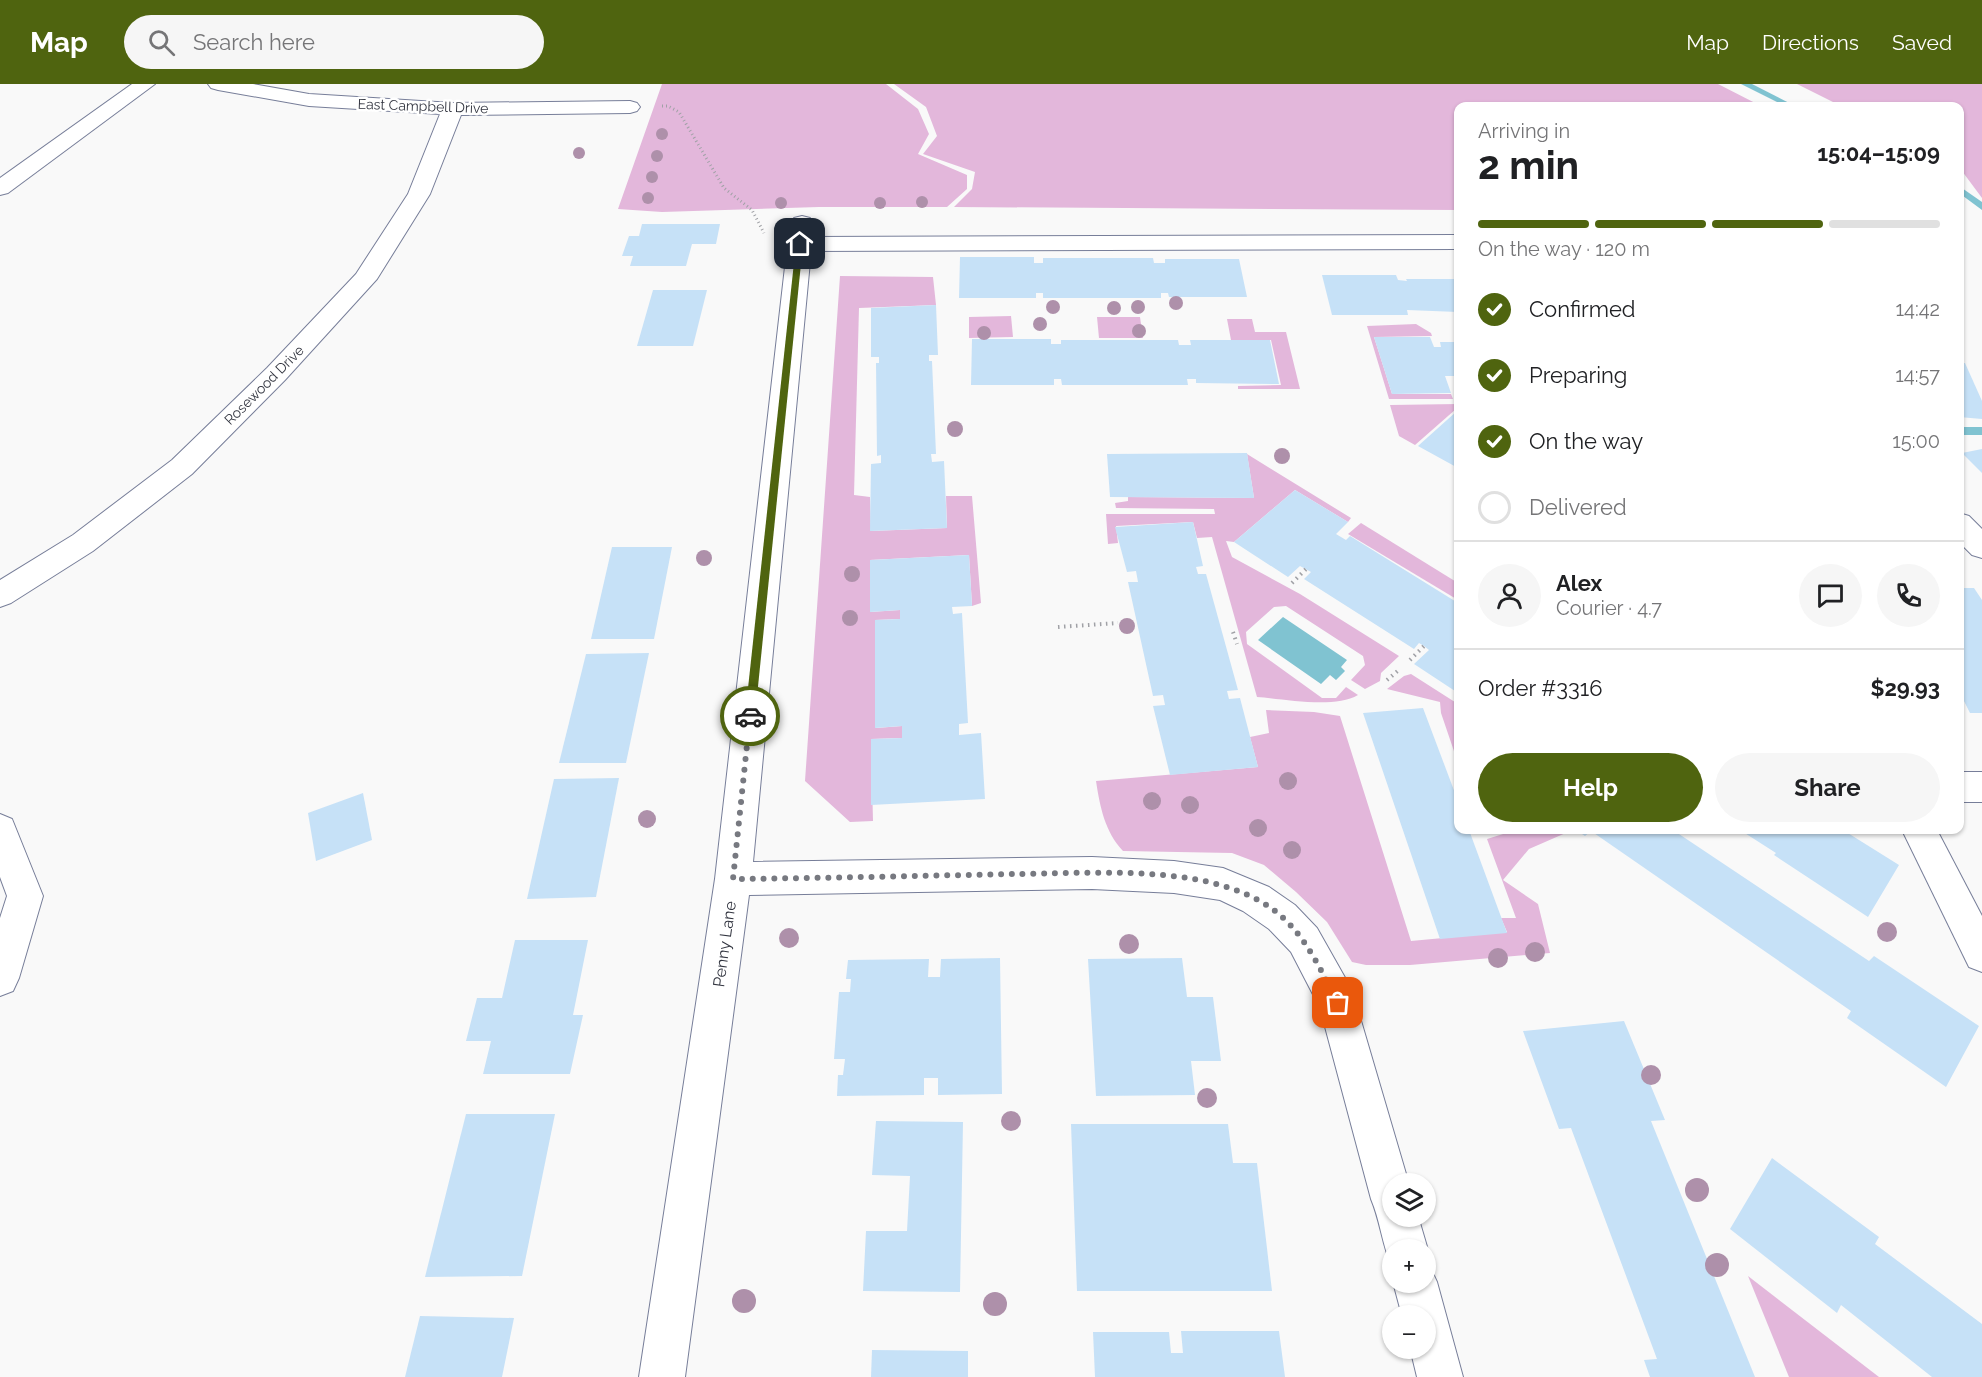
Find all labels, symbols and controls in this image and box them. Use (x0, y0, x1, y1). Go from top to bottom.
search box (124, 15, 544, 69)
text: Map (30, 26, 88, 59)
icon: search (145, 26, 178, 59)
text: Search here (193, 29, 315, 55)
text: Map (1686, 30, 1729, 55)
text: Directions (1762, 30, 1859, 55)
text: Saved (1892, 30, 1952, 55)
street label: East Campbell Drive (357, 96, 489, 116)
text: Arriving in (1478, 119, 1570, 143)
text: 15:04–15:09 (1817, 140, 1940, 166)
text: 2 min (1478, 142, 1579, 188)
pin (774, 218, 825, 269)
icon: home (783, 227, 816, 260)
text: On the way · 120 m (1478, 237, 1650, 261)
icon: check (1478, 293, 1511, 326)
text: Confirmed (1529, 296, 1636, 322)
text: 14:42 (1895, 297, 1940, 321)
street label: Rosewood Drive (221, 342, 307, 428)
icon: check (1478, 359, 1511, 392)
text: Preparing (1529, 362, 1627, 388)
text: 14:57 (1895, 363, 1940, 387)
icon: check (1478, 425, 1511, 458)
text: On the way (1529, 428, 1643, 454)
text: 15:00 (1892, 429, 1940, 453)
text: Delivered (1529, 494, 1627, 520)
button: person (1478, 564, 1541, 627)
button: chat (1799, 564, 1862, 627)
button: phone (1877, 564, 1940, 627)
text: Alex (1556, 570, 1602, 596)
text: Courier · 4.7 (1556, 596, 1662, 620)
text: Order #3316 (1478, 675, 1602, 701)
text: $29.93 (1871, 675, 1940, 701)
courier (720, 686, 780, 746)
icon: car (734, 700, 767, 733)
button: Help (1478, 753, 1703, 822)
button: Share (1715, 753, 1940, 822)
street label: Penny Lane (709, 900, 740, 988)
pin (1312, 977, 1363, 1028)
icon: bag (1321, 986, 1354, 1019)
map controls (1382, 1173, 1436, 1359)
button: layers (1382, 1173, 1436, 1227)
button: + (1382, 1239, 1436, 1293)
button: − (1382, 1305, 1436, 1359)

